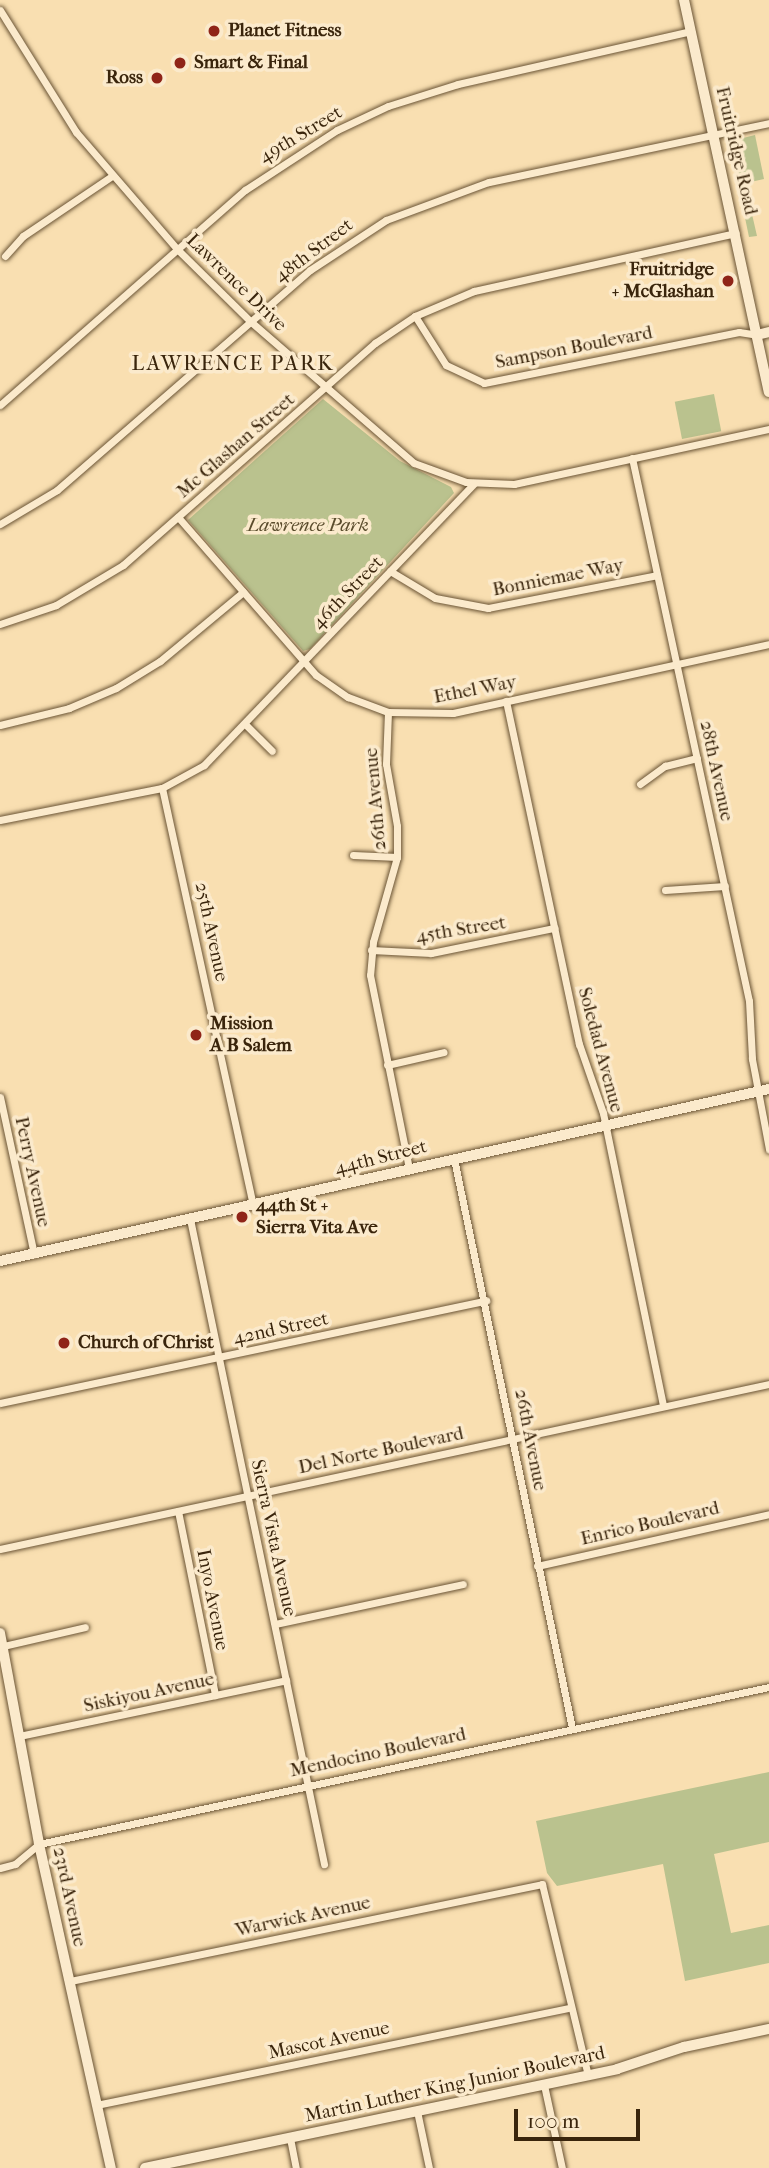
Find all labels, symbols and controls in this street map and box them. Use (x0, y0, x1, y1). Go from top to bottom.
place label: Planet Fitness (228, 20, 342, 42)
marker: Planet Fitness (206, 23, 222, 39)
place label: Smart & Final (194, 52, 308, 74)
marker: Smart & Final (172, 55, 188, 71)
place label: Ross (106, 67, 143, 89)
marker: Ross (149, 70, 165, 86)
street label: Fruitridge Road (710, 85, 762, 217)
street label: 49th Street (255, 101, 347, 169)
street label: 48th Street (270, 214, 358, 288)
street label: Lawrence Drive (181, 229, 291, 337)
place label: Fruitridge + McGlashan (612, 259, 714, 303)
marker: Fruitridge + McGlashan (720, 273, 736, 289)
street label: Sampson Boulevard (494, 322, 654, 374)
district label: LAWRENCE PARK (133, 350, 333, 376)
street label: Mc Glashan Street (172, 389, 300, 503)
park label: Lawrence Park (247, 515, 369, 537)
street label: 46th Street (307, 552, 389, 634)
street label: Bonniemae Way (491, 554, 625, 602)
street label: Ethel Way (432, 671, 518, 709)
street label: 28th Avenue (694, 719, 738, 823)
street label: 26th Avenue (360, 747, 392, 851)
street label: 25th Avenue (189, 880, 233, 984)
street label: 45th Street (414, 912, 508, 948)
street label: Soledad Avenue (572, 985, 628, 1115)
place label: Mission A B Salem (210, 1013, 292, 1057)
marker: Mission A B Salem (188, 1027, 204, 1043)
street label: Perry Avenue (9, 1115, 55, 1229)
street label: 44th Street (333, 1136, 429, 1180)
place label: 44th St + Sierra Vita Ave (256, 1195, 378, 1239)
marker: 44th St + Sierra Vita Ave (234, 1209, 250, 1225)
street label: 42nd Street (231, 1308, 331, 1350)
place label: Church of Christ (78, 1332, 214, 1354)
marker: Church of Christ (56, 1335, 72, 1351)
street label: 26th Avenue (509, 1387, 551, 1493)
street label: Del Norte Boulevard (296, 1422, 466, 1480)
street label: Sierra Vista Avenue (245, 1458, 301, 1618)
street label: Enrico Boulevard (579, 1497, 721, 1551)
street label: Inyo Avenue (191, 1547, 233, 1653)
street label: Siskiyou Avenue (82, 1668, 216, 1718)
street label: Mendocino Boulevard (288, 1723, 468, 1783)
street label: 23rd Avenue (47, 1845, 91, 1949)
street label: Warwick Avenue (233, 1892, 373, 1942)
street label: Mascot Avenue (266, 2017, 392, 2065)
street label: Martin Luther King Junior Boulevard (303, 2042, 607, 2128)
scale bar (517, 2094, 643, 2138)
text: 100 m (527, 2109, 580, 2133)

